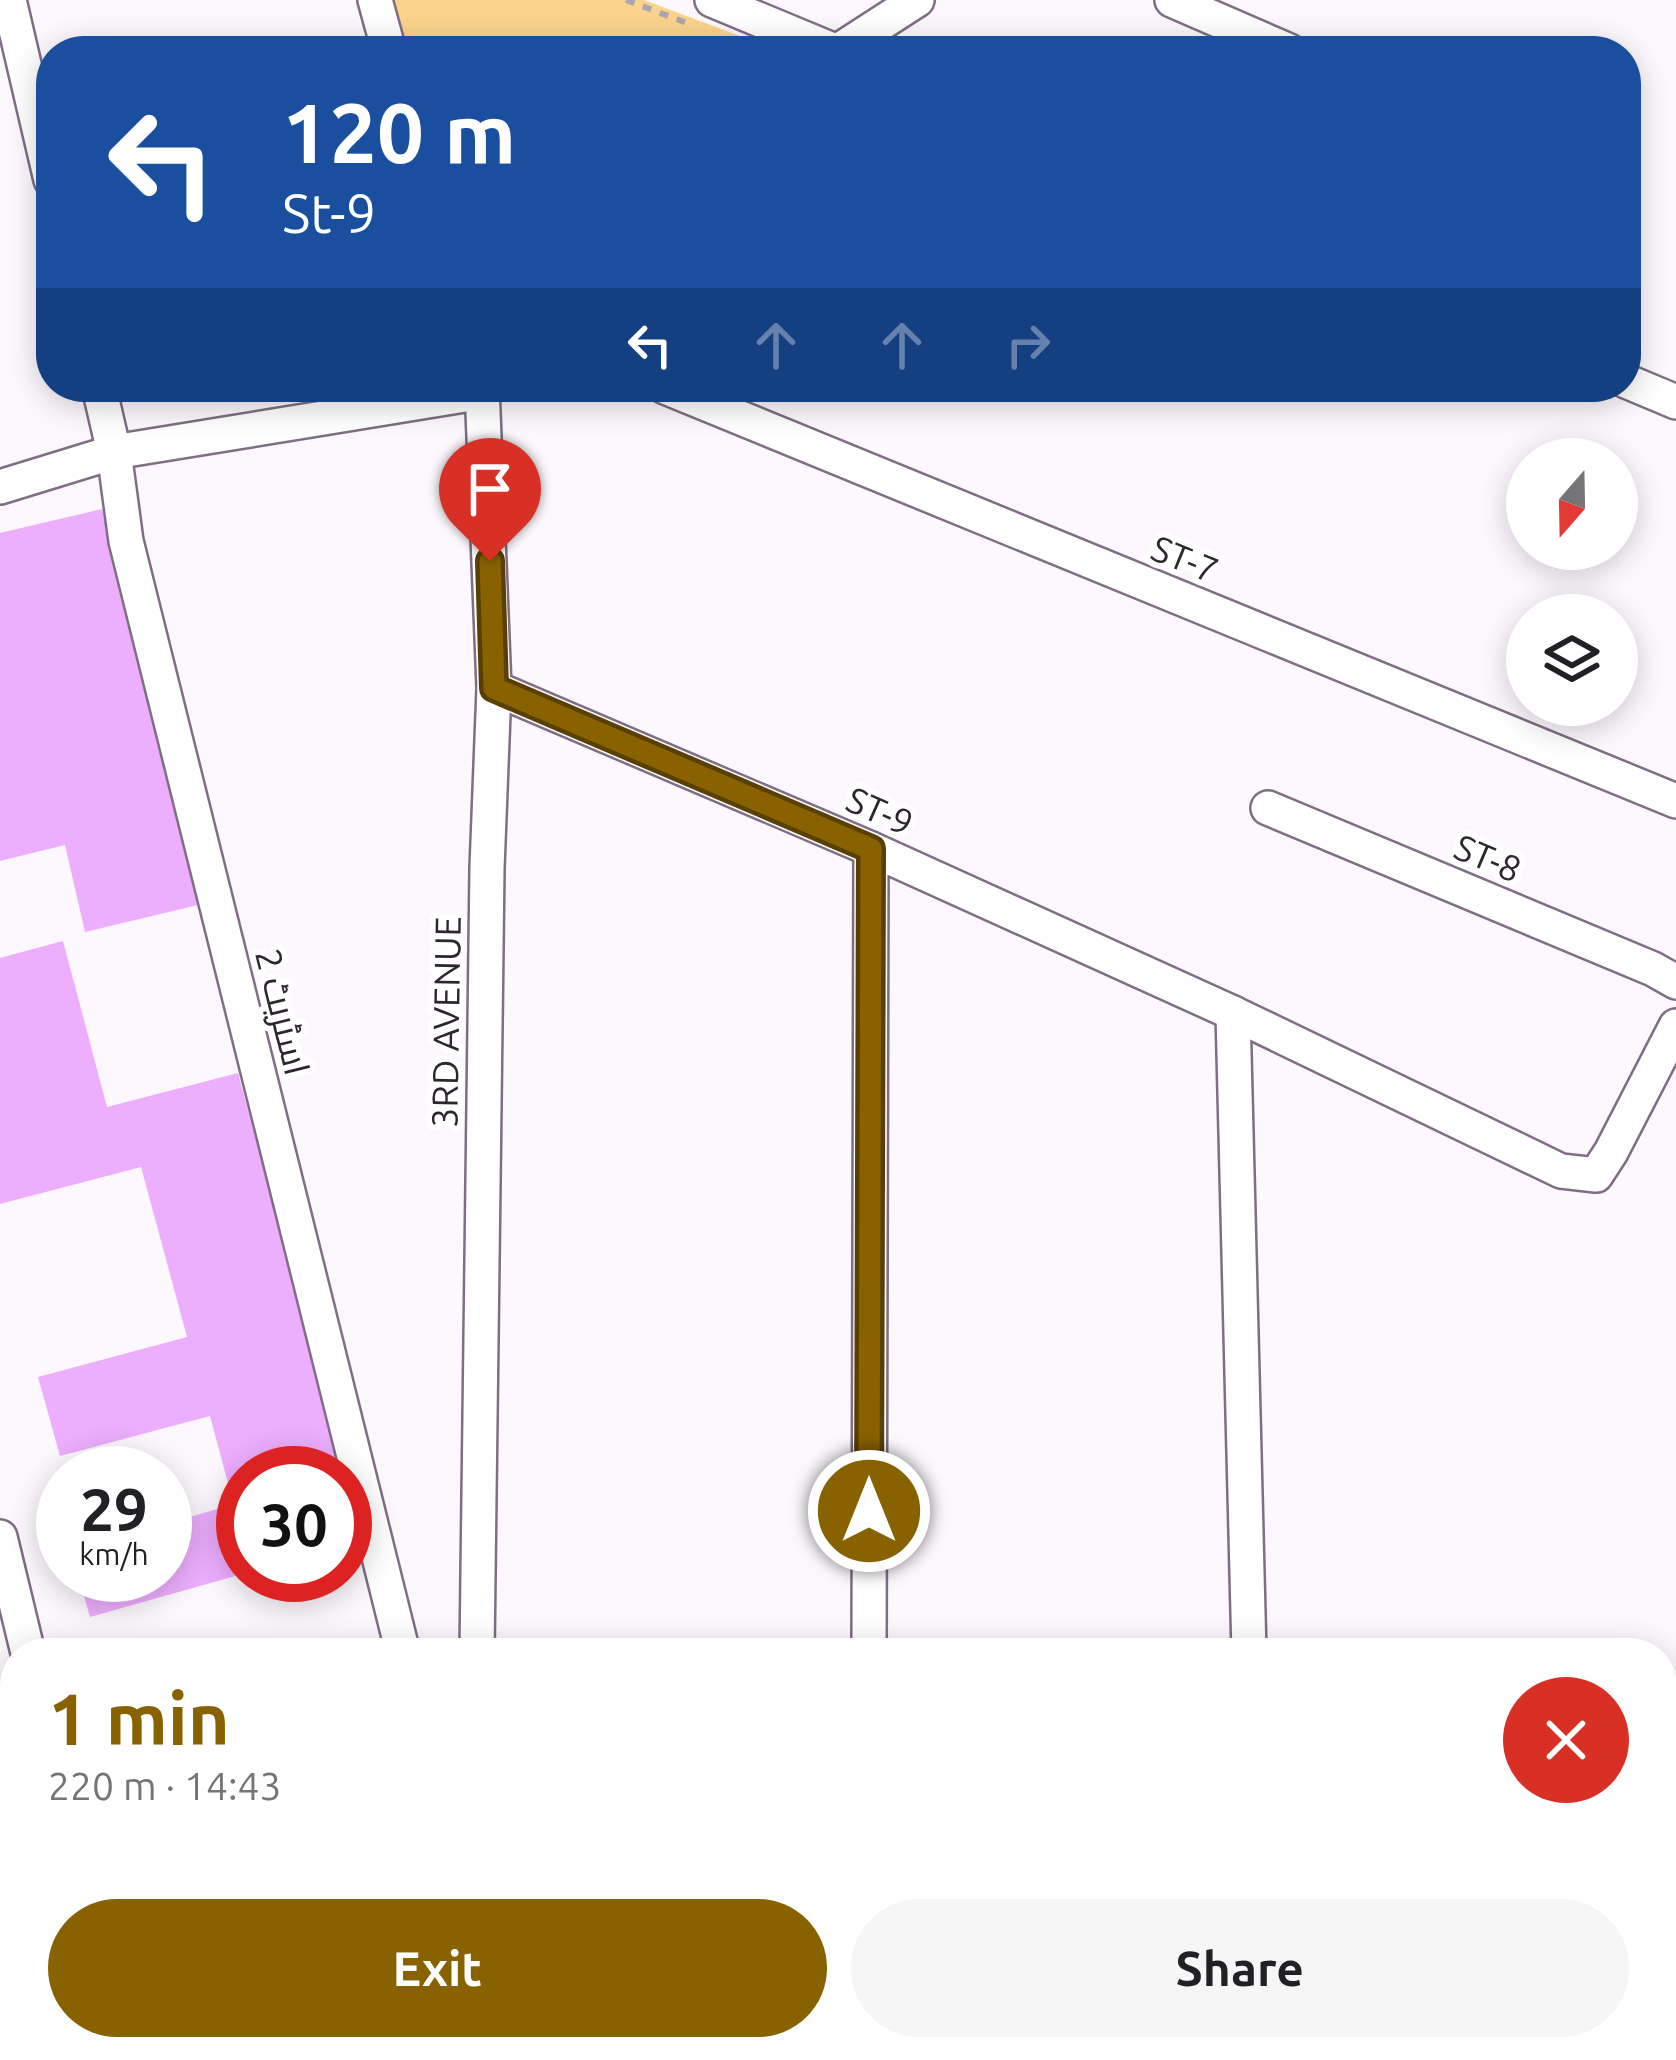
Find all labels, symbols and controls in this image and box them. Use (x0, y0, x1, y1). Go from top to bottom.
icon: left (84, 84, 240, 240)
text: 120 m (282, 85, 516, 179)
text: St-9 (282, 183, 376, 243)
icon: left (617, 312, 683, 378)
icon: ahead (743, 312, 809, 378)
icon: ahead (869, 312, 935, 378)
icon: right (995, 312, 1061, 378)
pin (439, 438, 541, 561)
north arrow (1506, 438, 1638, 570)
map controls (1506, 438, 1638, 726)
icon: arrive (457, 456, 523, 522)
street label: ST-7 (1146, 527, 1224, 590)
button: layers (1506, 594, 1638, 726)
street label: ST-9 (841, 778, 920, 843)
street label: ST-8 (1449, 825, 1528, 890)
street label: 3RD AVENUE (423, 916, 468, 1128)
street label: اسٹریٹ 2 (247, 945, 319, 1079)
speed limit sign: 30 (216, 1446, 372, 1602)
position arrow (806, 1448, 932, 1574)
text: 29 (80, 1475, 148, 1542)
text: km/h (79, 1537, 149, 1571)
button: close (1503, 1677, 1629, 1803)
text: 1 min (48, 1678, 230, 1759)
text: 220 m · 14:43 (48, 1764, 282, 1807)
button: Exit (48, 1899, 827, 2037)
button: Share (851, 1899, 1629, 2037)

